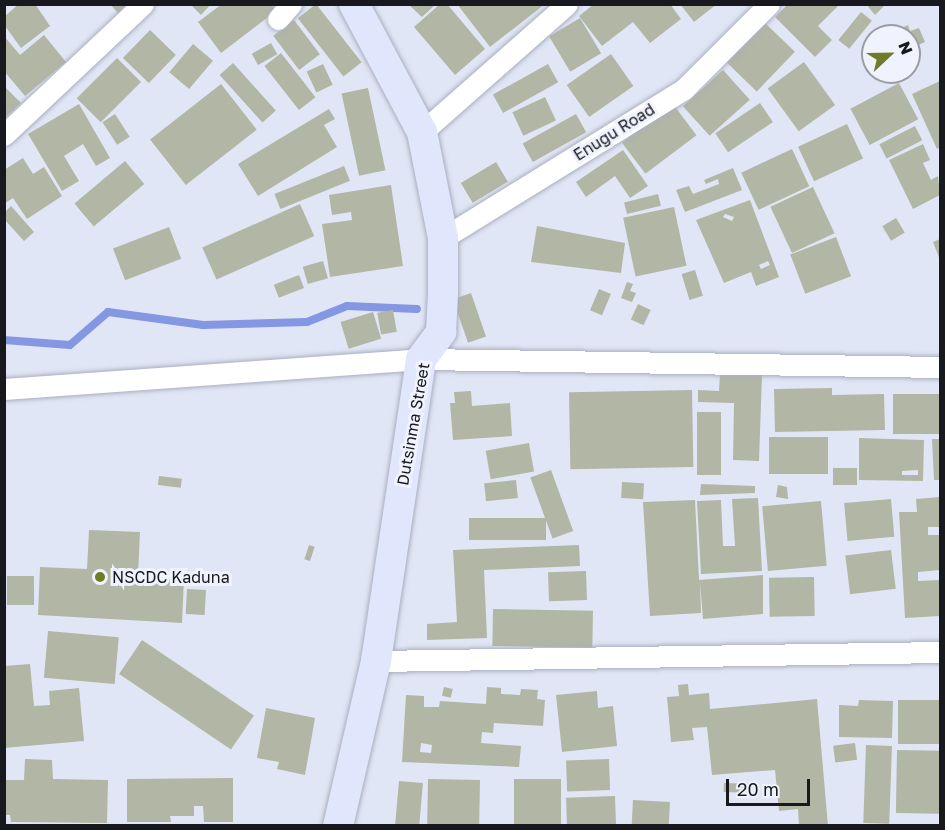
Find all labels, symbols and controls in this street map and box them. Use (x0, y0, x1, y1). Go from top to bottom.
north arrow (861, 24, 921, 84)
text: N (894, 39, 917, 57)
street label: Enugu Road (570, 99, 658, 165)
street label: Dutsinma Street (393, 361, 433, 487)
place label: NSCDC Kaduna (112, 567, 230, 587)
marker: NSCDC Kaduna (93, 570, 107, 584)
scale bar (729, 767, 813, 805)
text: 20 m (737, 778, 779, 800)

